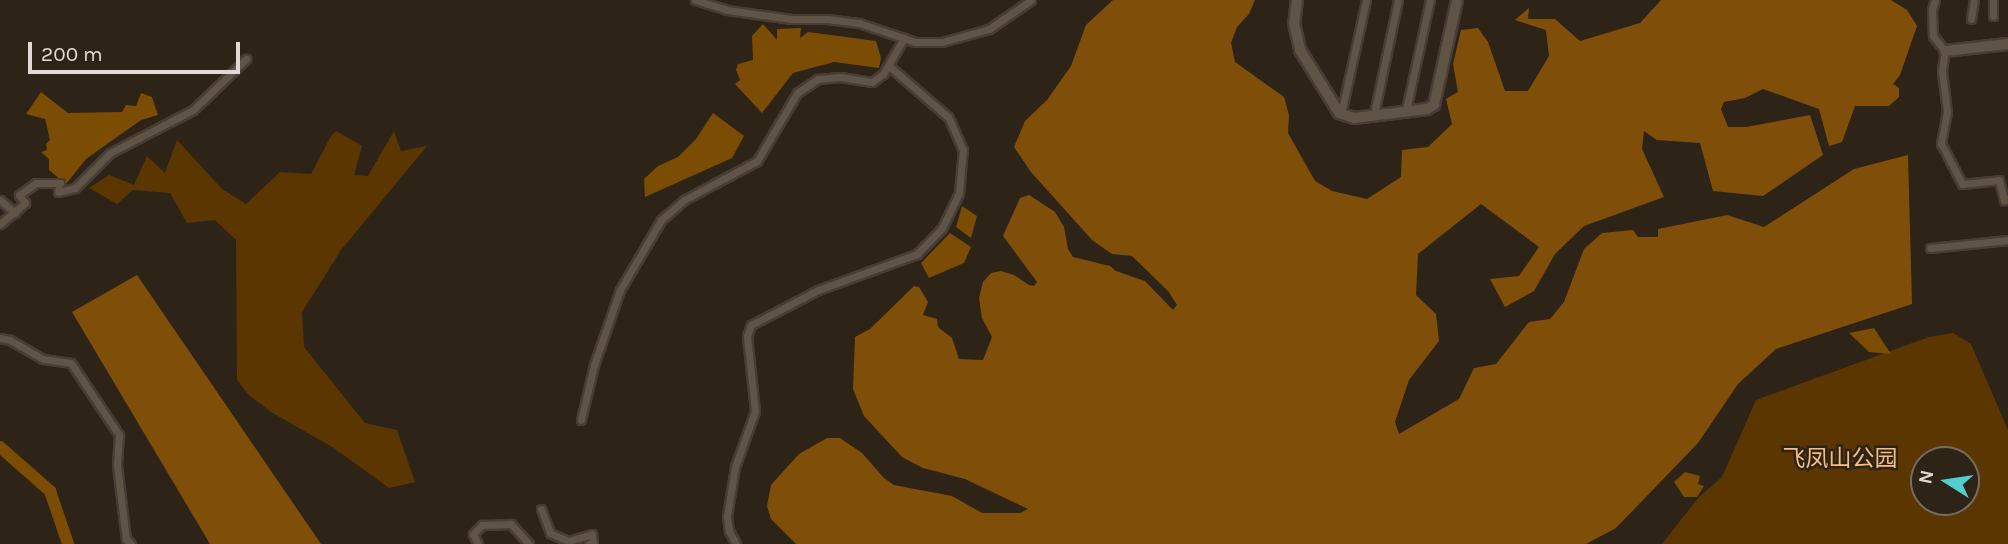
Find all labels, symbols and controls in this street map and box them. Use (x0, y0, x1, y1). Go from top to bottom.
scale bar (32, 28, 243, 72)
text: 200 m (41, 42, 103, 66)
park label: 飞凤山公园 (1783, 445, 1897, 473)
north arrow (1910, 446, 1980, 516)
text: N (1914, 468, 1939, 486)

